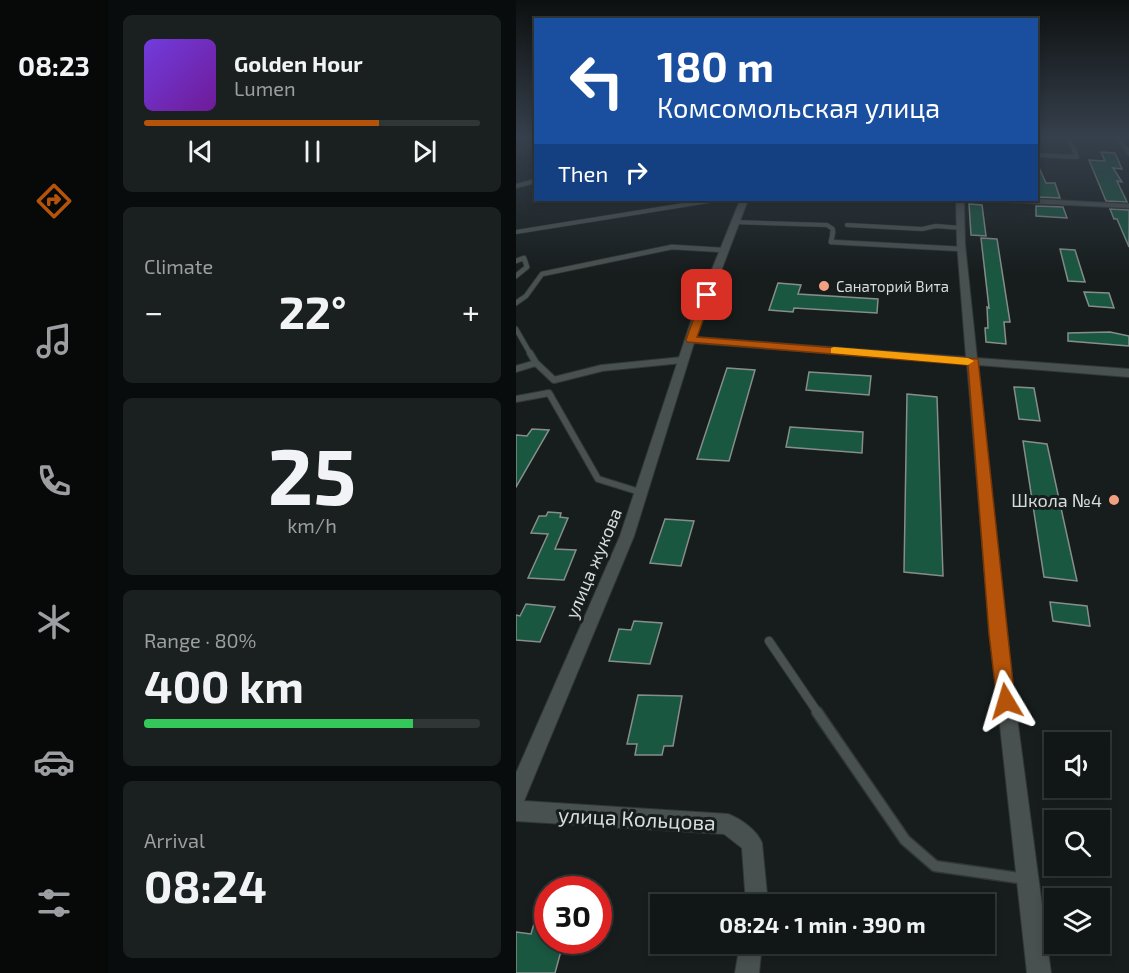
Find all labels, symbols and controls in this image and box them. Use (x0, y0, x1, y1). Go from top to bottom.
text: 180 m (657, 40, 774, 90)
icon: left (558, 42, 636, 120)
text: 08:23 (18, 49, 90, 81)
text: Golden Hour (234, 50, 363, 76)
text: Lumen (234, 76, 296, 100)
text: Комсомольская улица (657, 91, 940, 123)
icon: previous (184, 135, 217, 168)
icon: pause (296, 135, 329, 168)
icon: next (408, 135, 441, 168)
icon: right (620, 156, 653, 189)
text: Then (558, 160, 608, 186)
icon: directions (33, 180, 75, 222)
text: Climate (144, 254, 213, 278)
pin (681, 269, 732, 320)
place label: Санаторий Вита (836, 277, 949, 295)
icon: arrive (690, 278, 723, 311)
marker: Санаторий Вита (817, 279, 831, 293)
text: 22° (279, 284, 346, 338)
text: − (144, 291, 163, 331)
text: + (462, 291, 480, 331)
icon: music (33, 320, 75, 362)
text: 25 (268, 427, 356, 521)
icon: phone (33, 460, 75, 502)
place label: Школа №4 (1011, 489, 1102, 511)
marker: Школа №4 (1107, 493, 1121, 507)
street label: улица жукова (560, 504, 626, 622)
text: km/h (287, 513, 337, 537)
icon: climate (33, 601, 75, 643)
text: Range · 80% (144, 628, 257, 652)
text: 400 km (144, 658, 304, 712)
position arrow (974, 669, 1038, 733)
map controls (1044, 732, 1110, 954)
button: sound (1044, 732, 1110, 798)
icon: car (33, 741, 75, 783)
street label: улица Кольцова (557, 801, 716, 836)
button: search (1044, 810, 1110, 876)
text: Arrival (144, 828, 205, 852)
text: 08:24 (144, 858, 267, 912)
speed limit sign: 30 (534, 876, 612, 954)
icon: filters (33, 882, 75, 924)
button: layers (1044, 888, 1110, 954)
text: 08:24 · 1 min · 390 m (719, 911, 926, 937)

